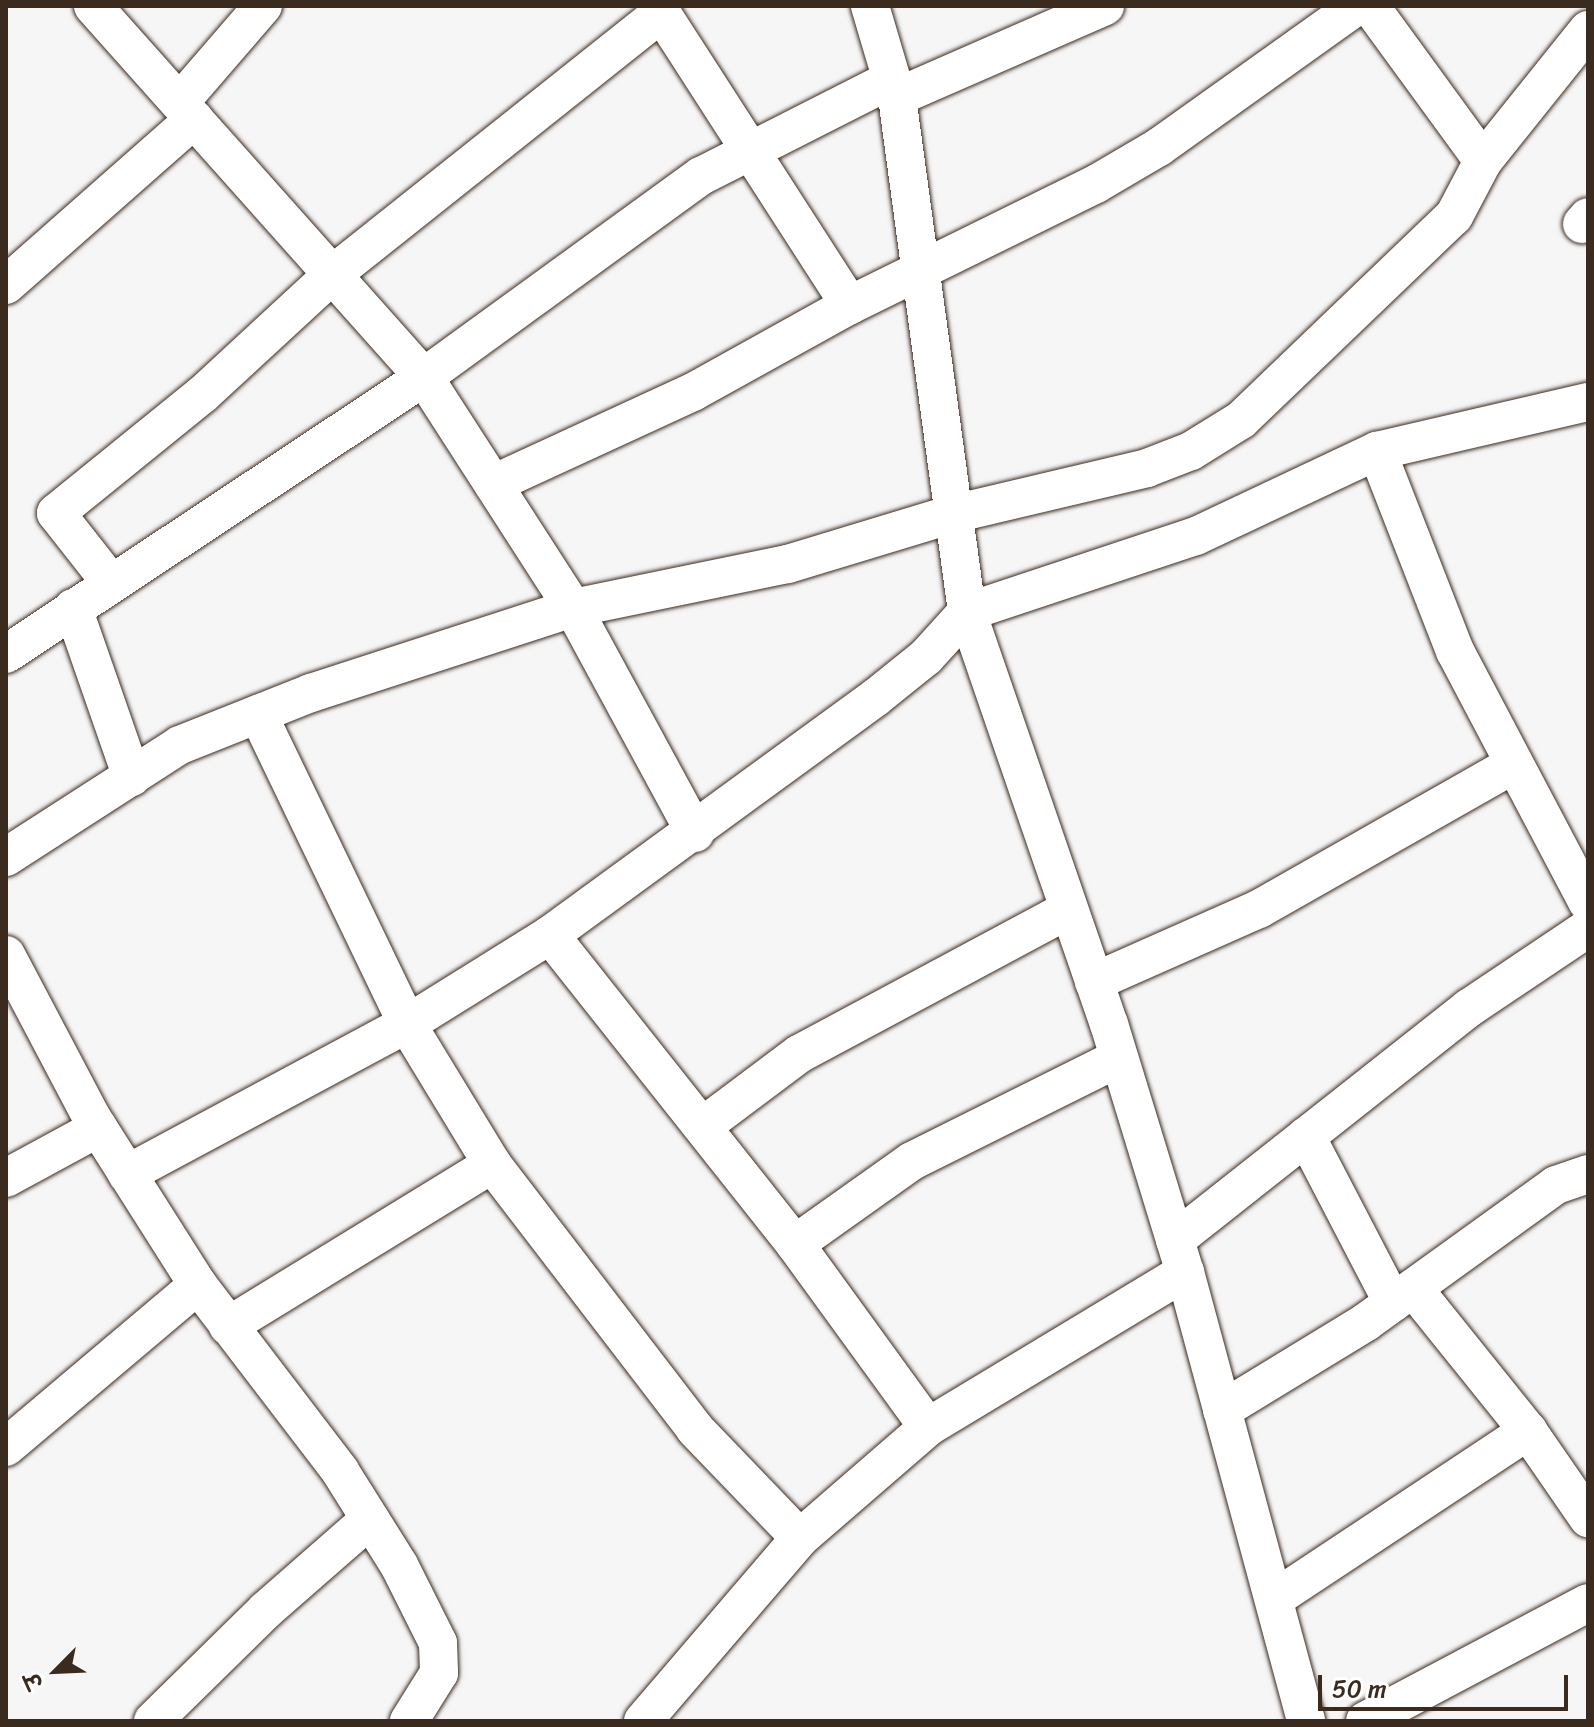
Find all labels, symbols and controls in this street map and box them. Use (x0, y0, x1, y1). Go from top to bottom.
north arrow (16, 1631, 96, 1711)
scale bar (1322, 1659, 1572, 1709)
text: उ (13, 1666, 54, 1696)
text: 50 m (1332, 1668, 1387, 1710)

